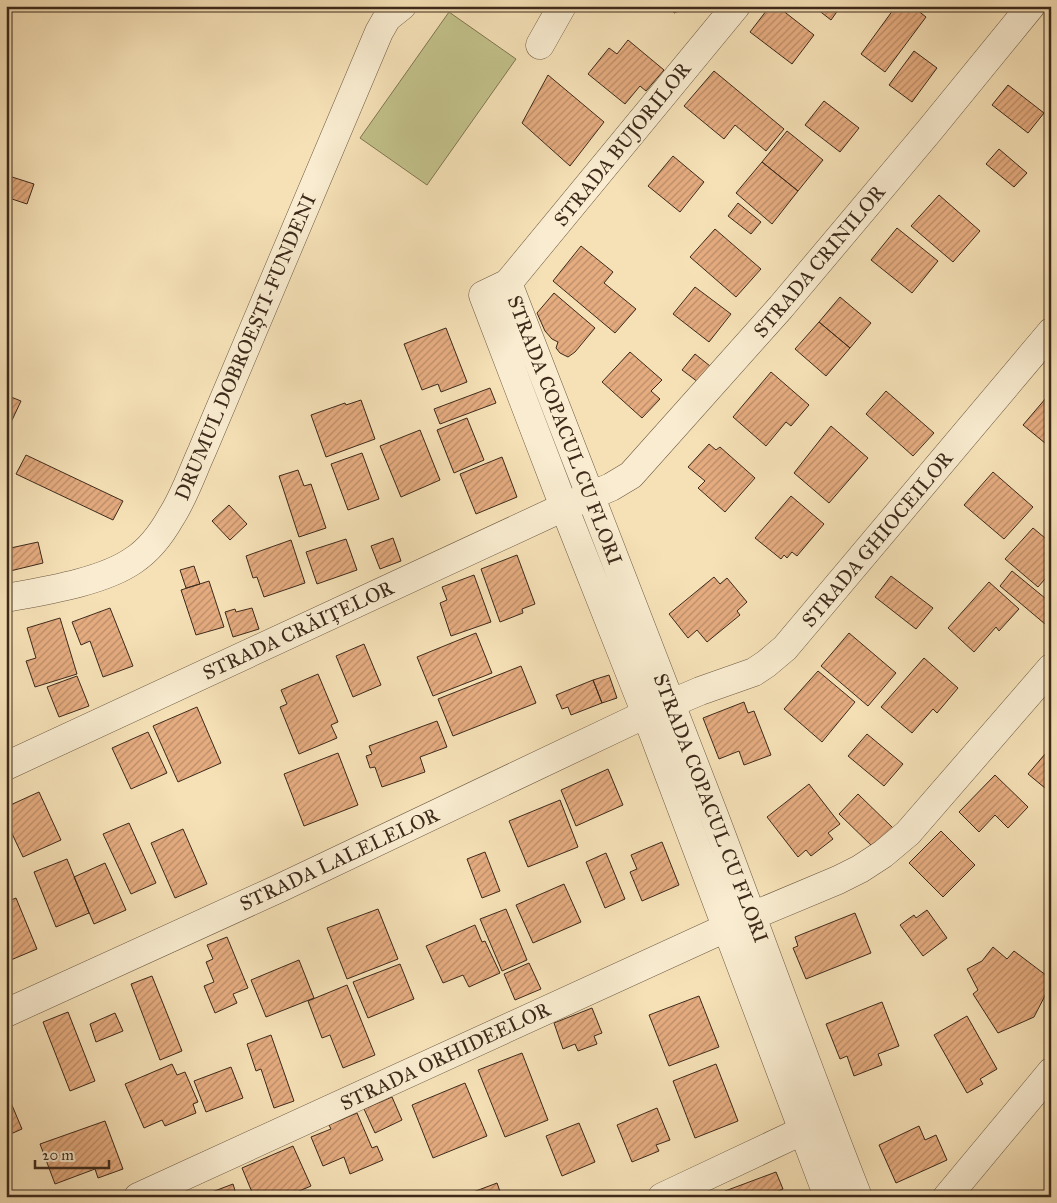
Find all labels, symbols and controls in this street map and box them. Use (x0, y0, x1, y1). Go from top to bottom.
street label: STRADA BUJORILOR (548, 56, 697, 231)
street label: STRADA CRINILOR (748, 179, 890, 342)
street label: DRUMUL DOBROEȘTI-FUNDENI (169, 190, 321, 504)
street label: STRADA COPACUL CU FLORI (502, 292, 628, 568)
street label: STRADA GHIOCEILOR (797, 446, 958, 632)
street label: STRADA CRĂIȚELOR (199, 575, 398, 685)
street label: STRADA COPACUL CU FLORI (648, 670, 774, 946)
street label: STRADA LALELELOR (236, 802, 443, 916)
street label: STRADA ORHIDEELOR (336, 996, 555, 1115)
scale bar (35, 1138, 109, 1170)
text: 20 m (42, 1146, 74, 1164)

